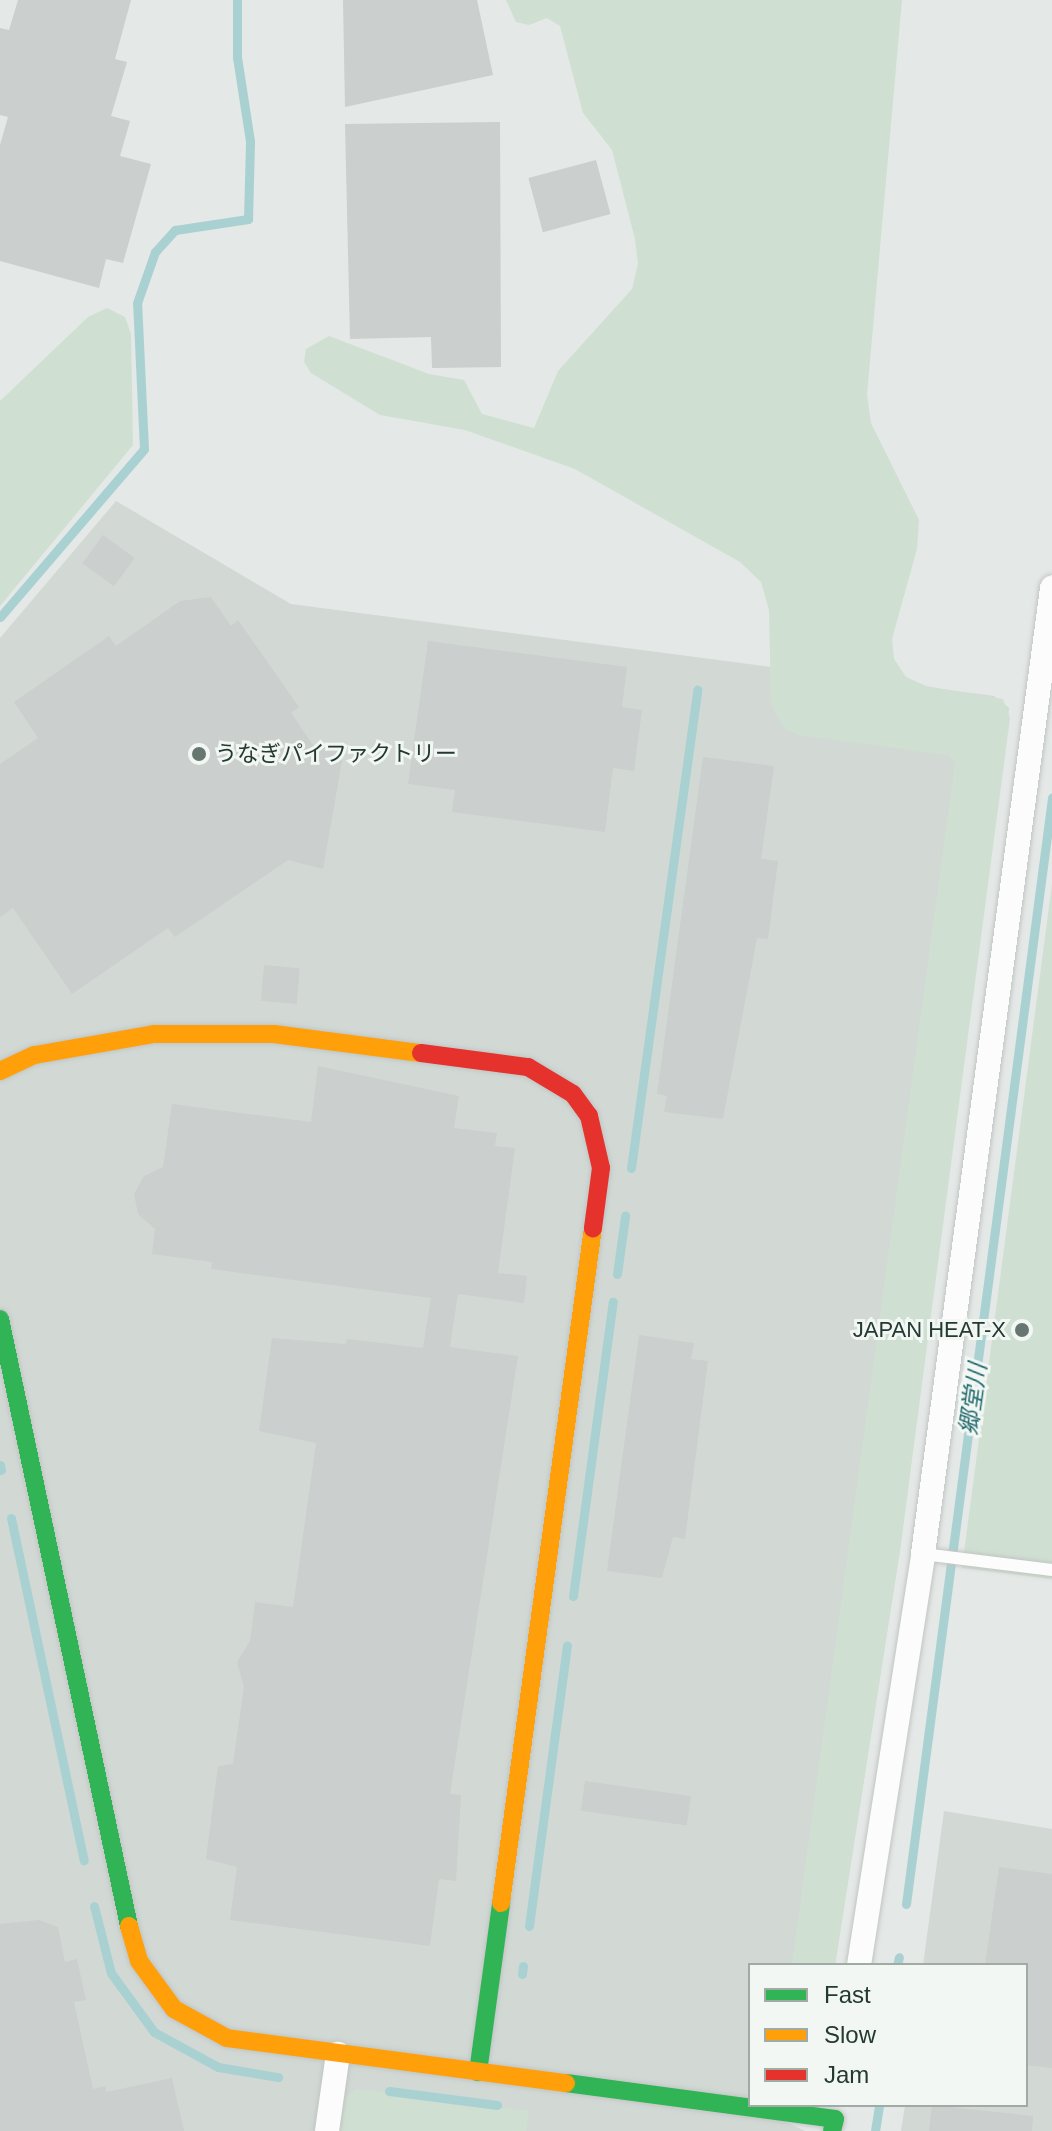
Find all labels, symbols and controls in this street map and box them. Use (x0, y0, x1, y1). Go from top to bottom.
place label: うなぎパイファクトリー (215, 741, 457, 767)
marker: うなぎパイファクトリー (190, 745, 208, 763)
place label: JAPAN HEAT-X (853, 1317, 1006, 1343)
marker: JAPAN HEAT-X (1013, 1321, 1031, 1339)
water label: 郷堂川 (954, 1361, 992, 1437)
legend (748, 1963, 1028, 2107)
text: Fast (824, 1981, 871, 2008)
text: Slow (824, 2021, 876, 2048)
text: Jam (824, 2061, 869, 2088)

